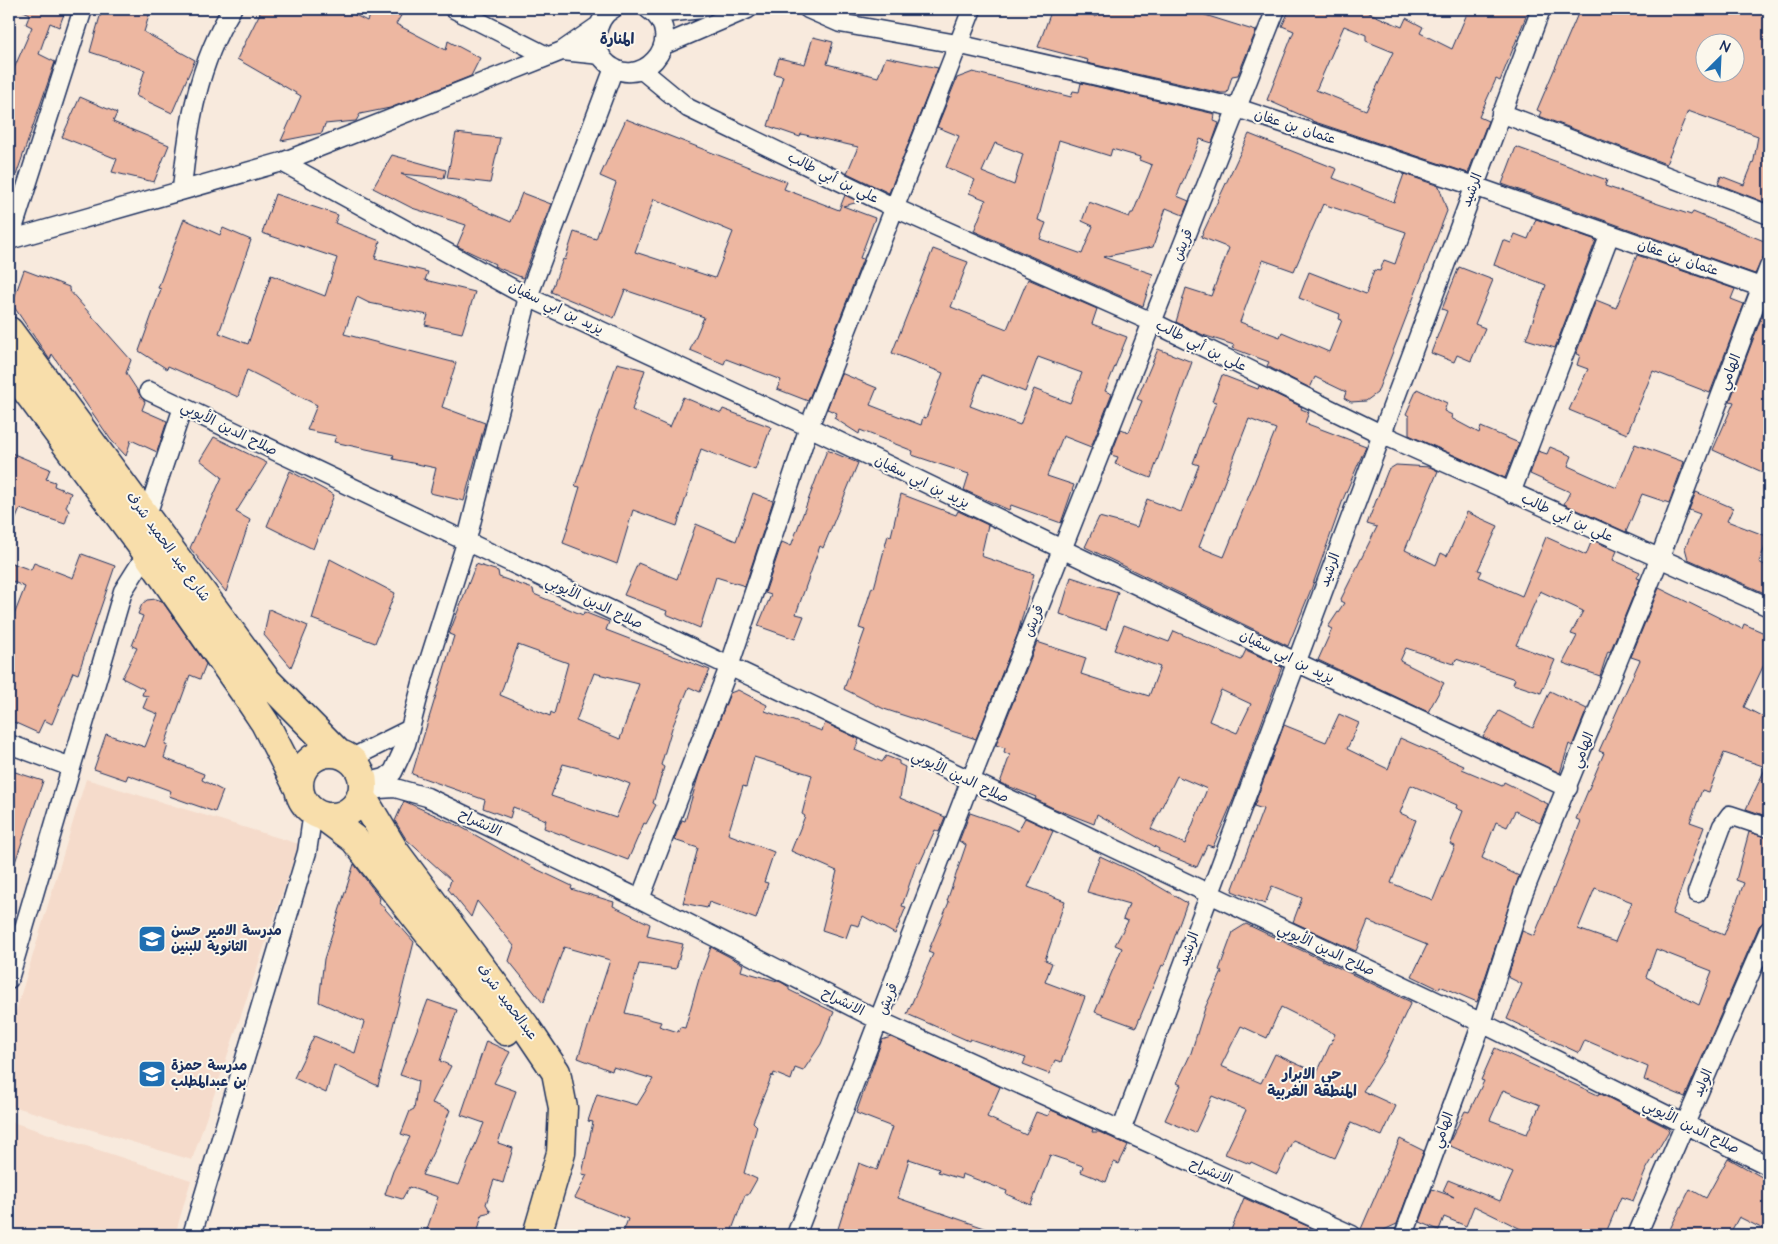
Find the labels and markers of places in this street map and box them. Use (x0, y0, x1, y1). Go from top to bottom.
place label: مدرسة الامير حسن الثانوية للبنين (171, 921, 282, 957)
school or university icon: مدرسة الامير حسن الثانوية للبنين (137, 924, 167, 954)
place label: مدرسة حمزة بن عبدالمطلب (171, 1056, 247, 1092)
school or university icon: مدرسة حمزة بن عبدالمطلب (137, 1059, 167, 1089)

